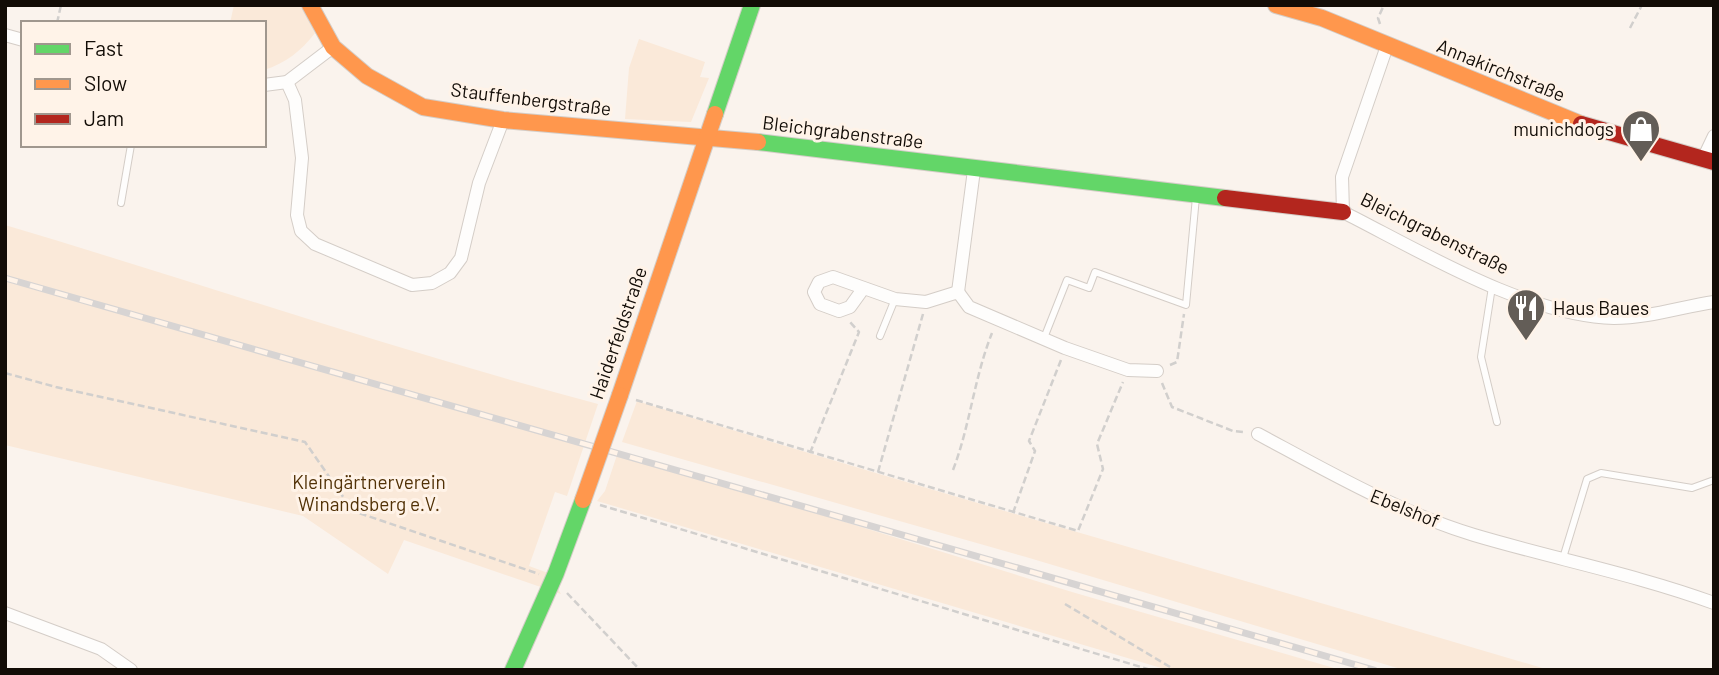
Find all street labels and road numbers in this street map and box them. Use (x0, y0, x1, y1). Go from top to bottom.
street label: Annakirchstraße (1434, 33, 1569, 106)
street label: Stauffenbergstraße (450, 77, 613, 120)
street label: Bleichgrabenstraße (761, 110, 925, 153)
street label: Bleichgrabenstraße (1357, 187, 1513, 278)
street label: Haiderfeldstraße (584, 263, 651, 402)
street label: Ebelshof (1367, 483, 1443, 532)

